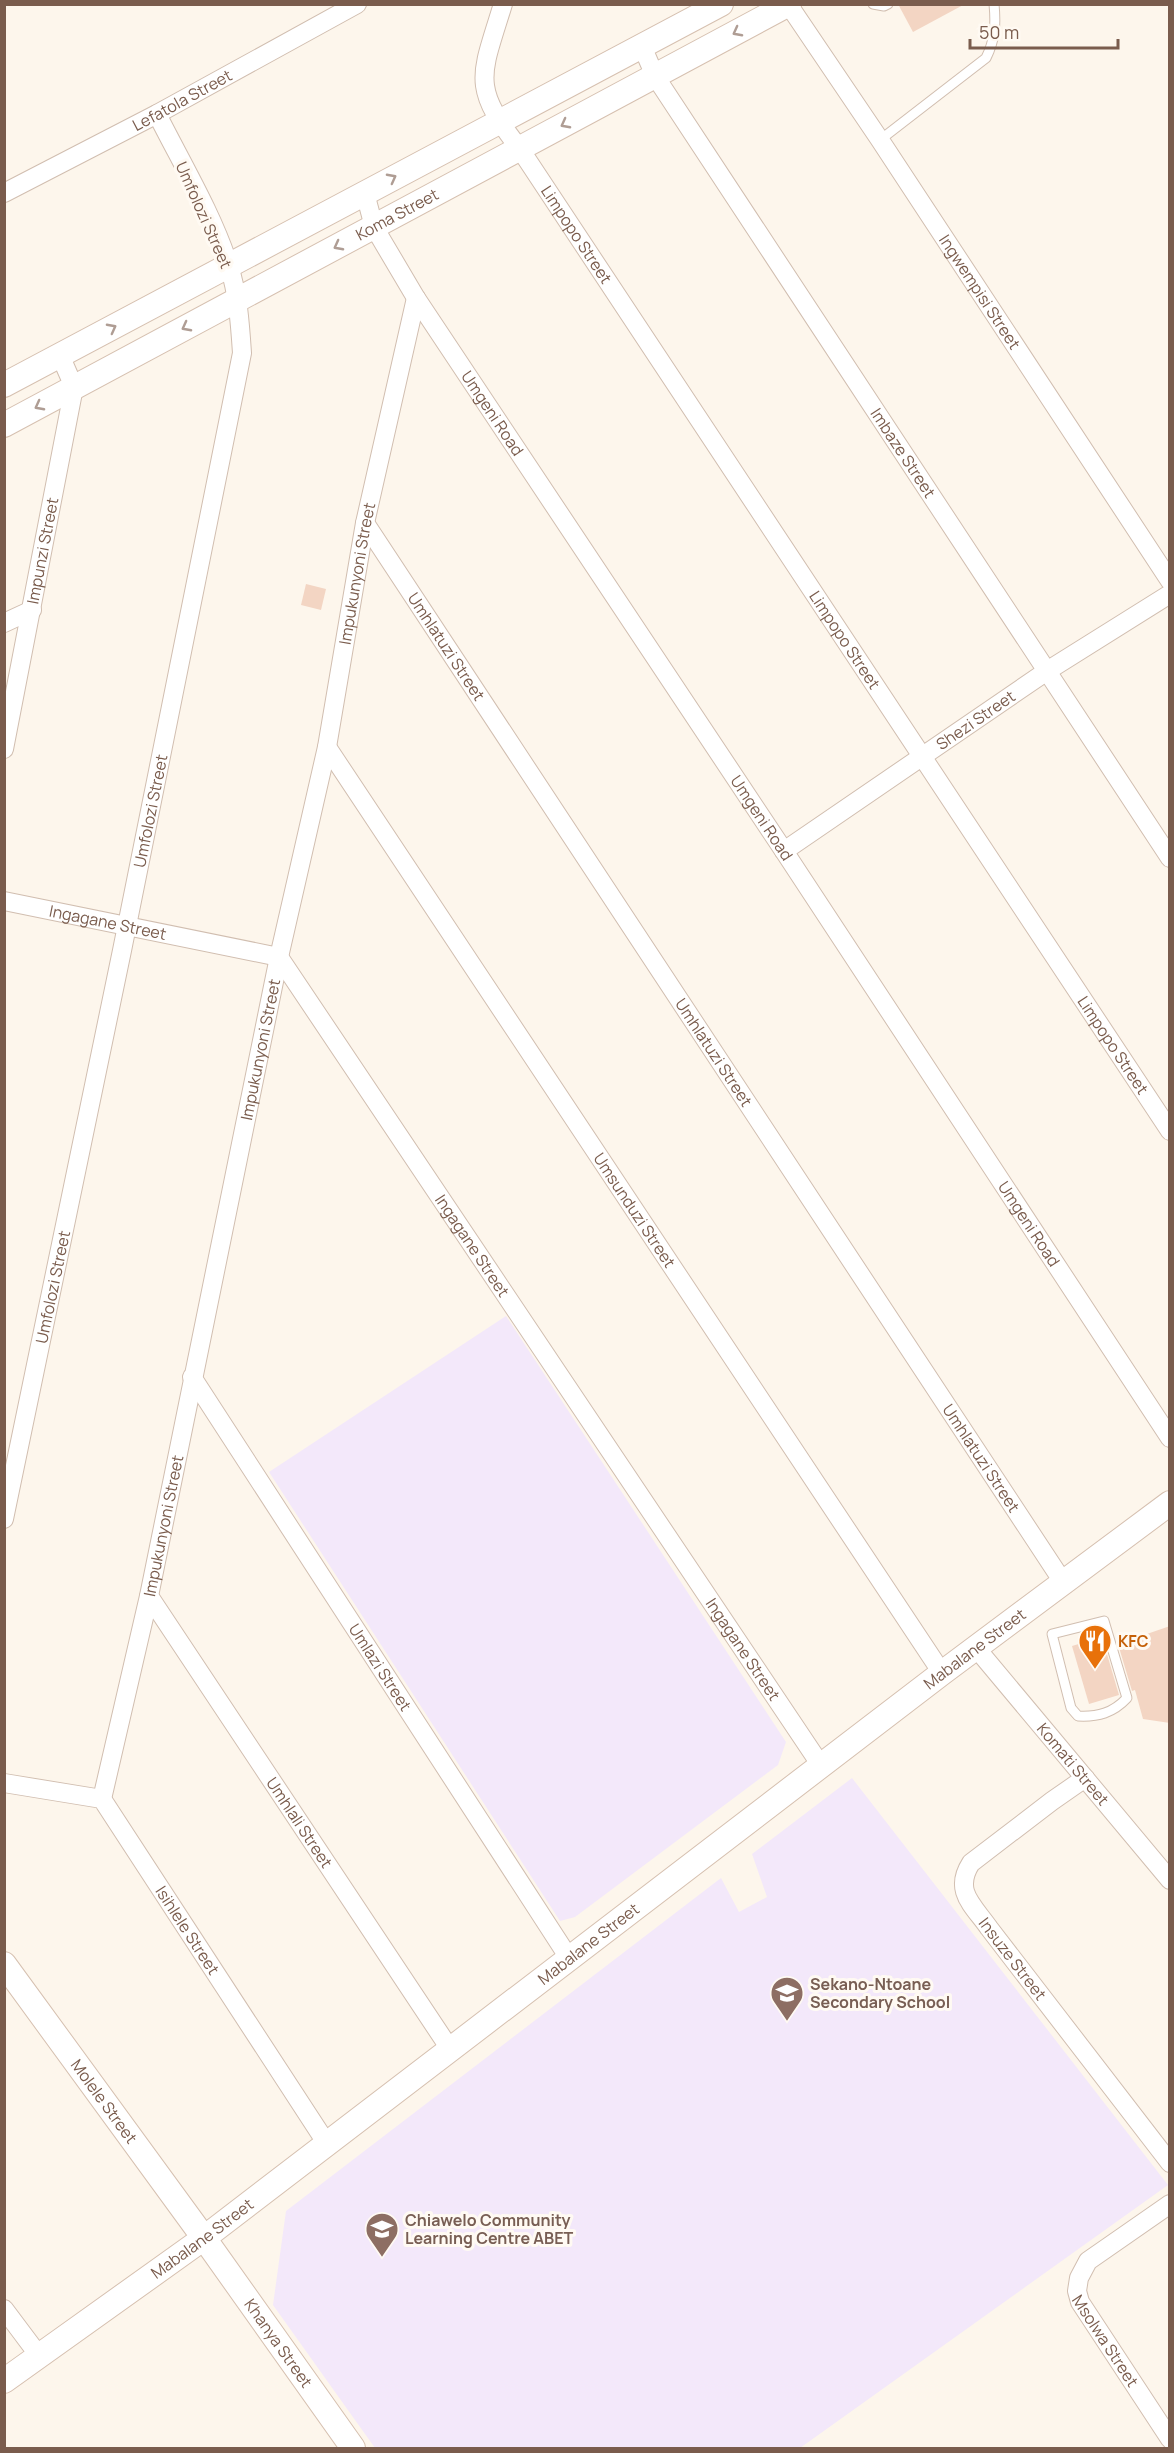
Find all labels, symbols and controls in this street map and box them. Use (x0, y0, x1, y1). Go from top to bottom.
scale bar (970, 12, 1118, 50)
text: 50 m (979, 20, 1019, 44)
one-way arrow (733, 25, 744, 36)
street label: Lefatola Street (129, 64, 236, 136)
one-way arrow (561, 117, 572, 128)
street label: Umfolozi Street (171, 158, 237, 272)
one-way arrow (386, 174, 396, 185)
street label: Limpopo Street (536, 181, 617, 288)
street label: Koma Street (352, 183, 442, 245)
street label: Ingwempisi Street (934, 230, 1026, 354)
one-way arrow (334, 239, 344, 250)
one-way arrow (182, 320, 192, 331)
one-way arrow (105, 324, 116, 335)
street label: Umgeni Road (456, 366, 529, 460)
one-way arrow (35, 399, 46, 410)
street label: Imbaze Street (866, 404, 941, 502)
street label: Impunzi Street (21, 495, 63, 606)
street label: Impukunyoni Street (334, 500, 380, 646)
street label: Limpopo Street (804, 586, 885, 693)
street label: Umhlatuzi Street (403, 588, 490, 705)
street label: Shezi Street (932, 685, 1019, 755)
street label: Umfolozi Street (128, 752, 173, 870)
street label: Umgeni Road (726, 771, 798, 865)
street label: Ingagane Street (47, 899, 168, 945)
street label: Impukunyoni Street (235, 977, 285, 1122)
street label: Limpopo Street (1073, 992, 1154, 1099)
street label: Umhlatuzi Street (670, 994, 758, 1111)
street label: Umsunduzi Street (588, 1148, 681, 1272)
street label: Umgeni Road (993, 1177, 1065, 1271)
street label: Ingagane Street (430, 1190, 515, 1301)
street label: Umfolozi Street (30, 1229, 75, 1346)
street label: Umhlatuzi Street (938, 1400, 1025, 1517)
street label: Impukunyoni Street (138, 1453, 188, 1599)
street label: Ingagane Street (701, 1594, 785, 1705)
street label: Mabalane Street (919, 1603, 1030, 1694)
street label: Umlazi Street (344, 1619, 417, 1715)
restaurant icon: KFC (1077, 1623, 1113, 1670)
place label: KFC (1118, 1630, 1149, 1652)
street label: Komati Street (1032, 1718, 1114, 1810)
street label: Umhlali Street (261, 1773, 338, 1872)
street label: Isihlele Street (151, 1882, 225, 1979)
street label: Mabalane Street (533, 1898, 644, 1990)
street label: Insuze Street (974, 1913, 1052, 2005)
place label: Sekano-Ntoane Secondary School (810, 1973, 950, 2013)
school or university icon: Sekano-Ntoane Secondary School (769, 1975, 805, 2022)
street label: Molele Street (66, 2055, 142, 2148)
street label: Mabalane Street (146, 2193, 258, 2284)
place label: Chiawelo Community Learning Centre ABET (405, 2209, 574, 2249)
school or university icon: Chiawelo Community Learning Centre ABET (364, 2211, 400, 2258)
street label: Msolwa Street (1067, 2290, 1144, 2391)
street label: Khanya Street (239, 2294, 318, 2392)

